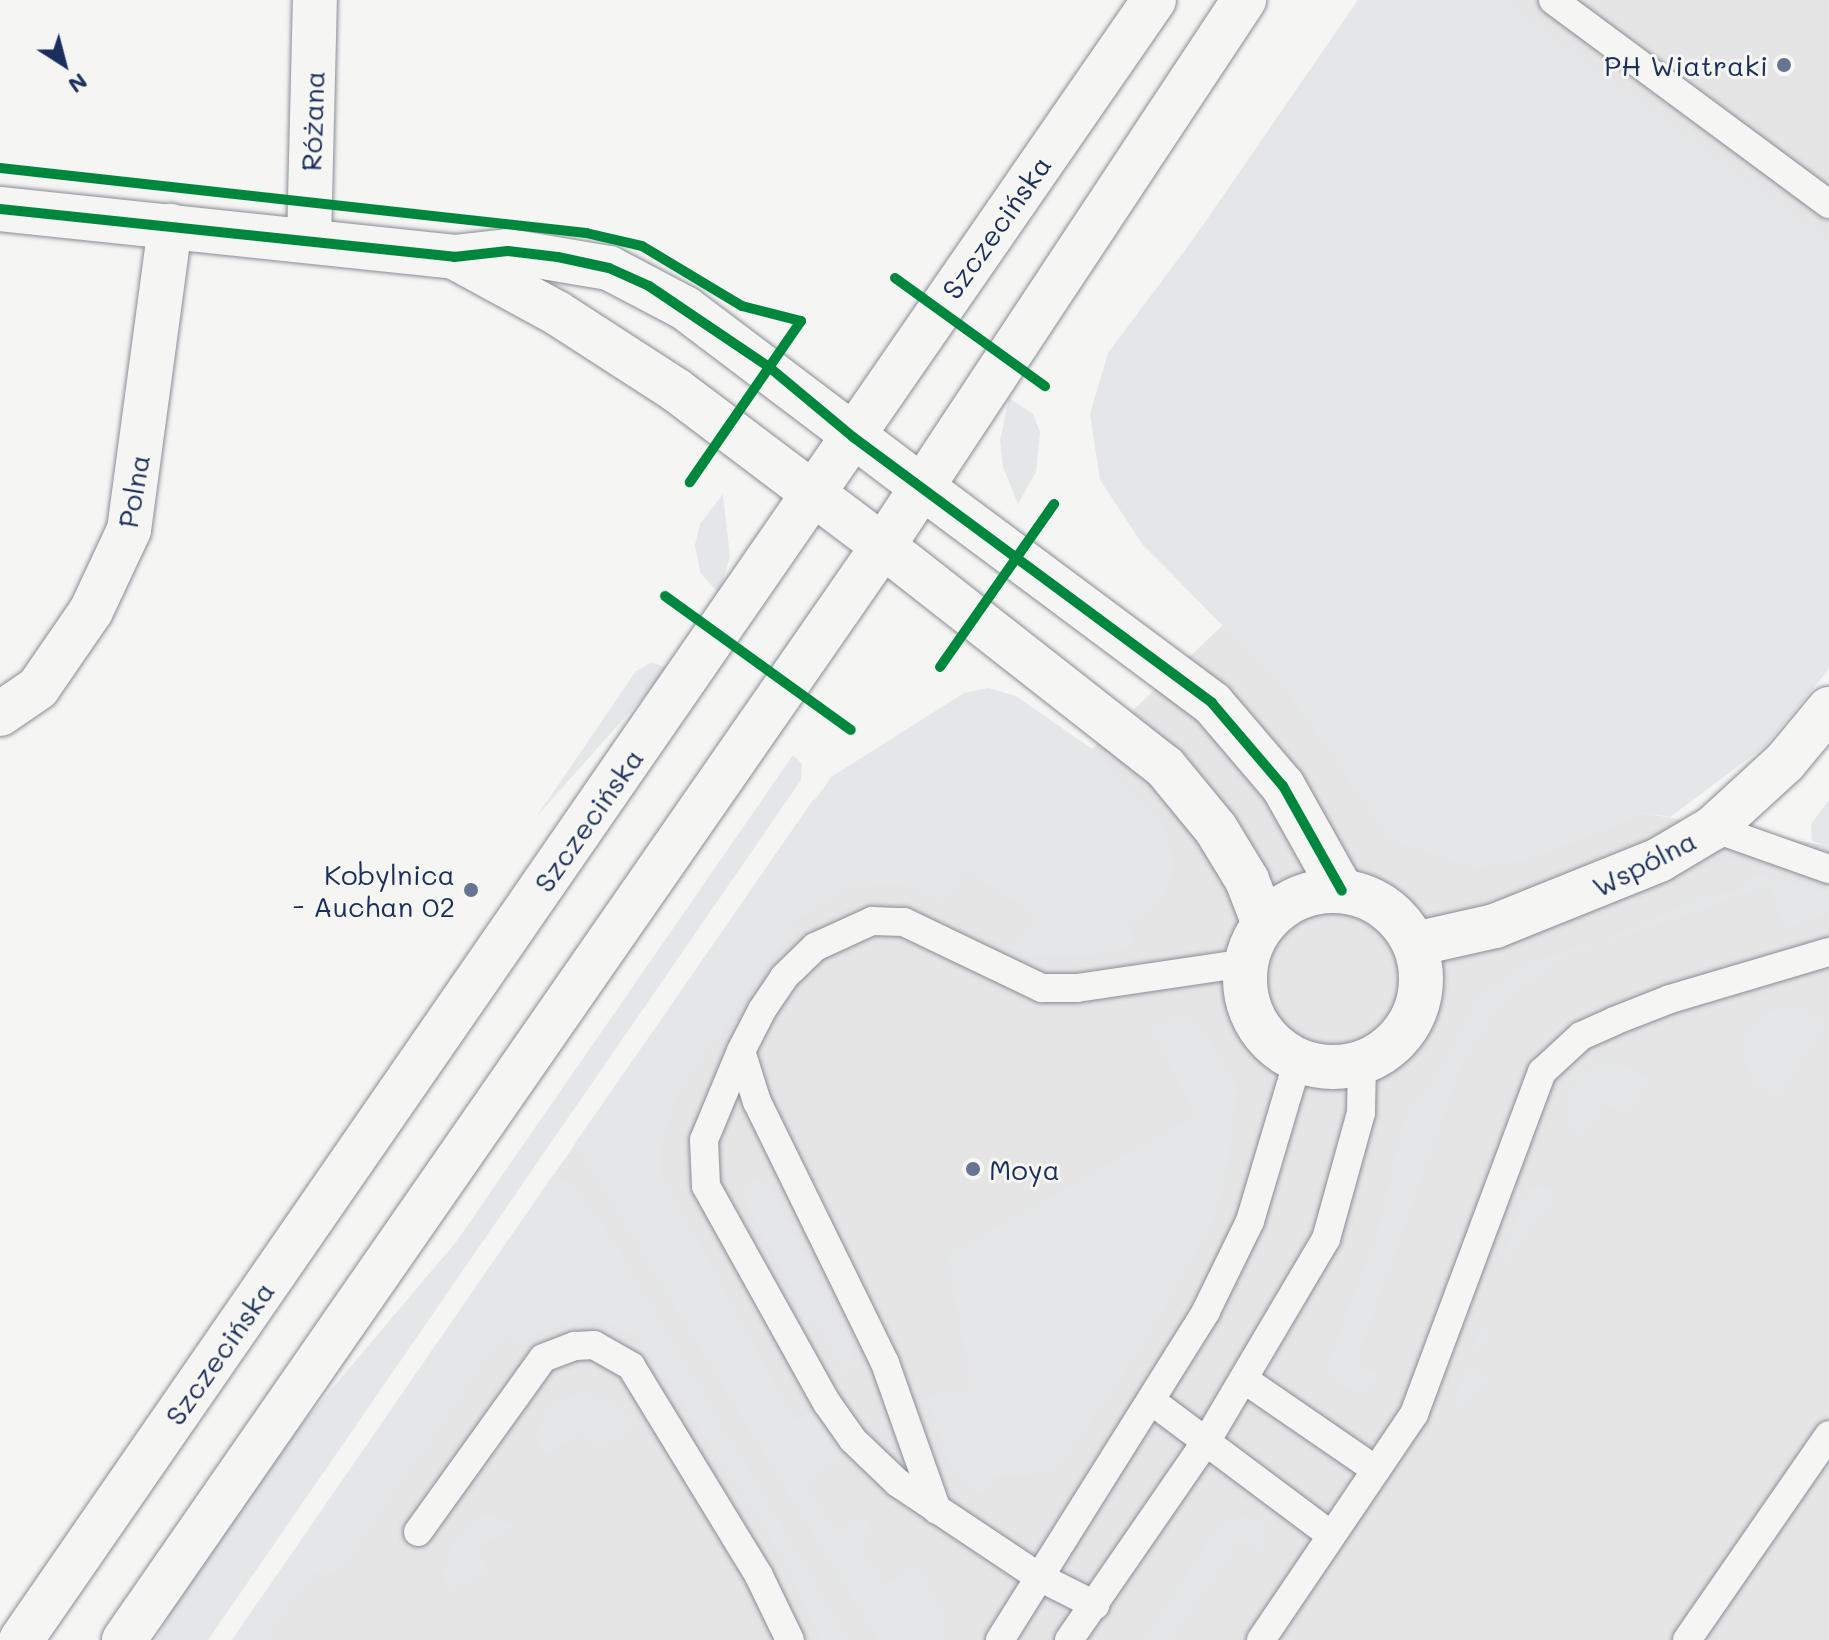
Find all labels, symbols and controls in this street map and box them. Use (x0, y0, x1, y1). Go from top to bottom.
north arrow (24, 24, 104, 104)
place label: PH Wiatraki (1604, 48, 1768, 82)
marker: PH Wiatraki (1775, 56, 1793, 74)
text: N (63, 67, 94, 100)
street label: Różana (293, 70, 331, 172)
street label: Szczecińska (934, 149, 1058, 305)
street label: Polna (110, 452, 156, 530)
street label: Szczecińska (526, 742, 650, 898)
street label: Wspólna (1586, 823, 1702, 903)
place label: Kobylnica - Auchan 02 (292, 857, 455, 923)
marker: Kobylnica - Auchan 02 (462, 881, 480, 899)
place label: Moya (989, 1152, 1060, 1186)
marker: Moya (964, 1160, 982, 1178)
street label: Szczecińska (157, 1275, 281, 1431)

